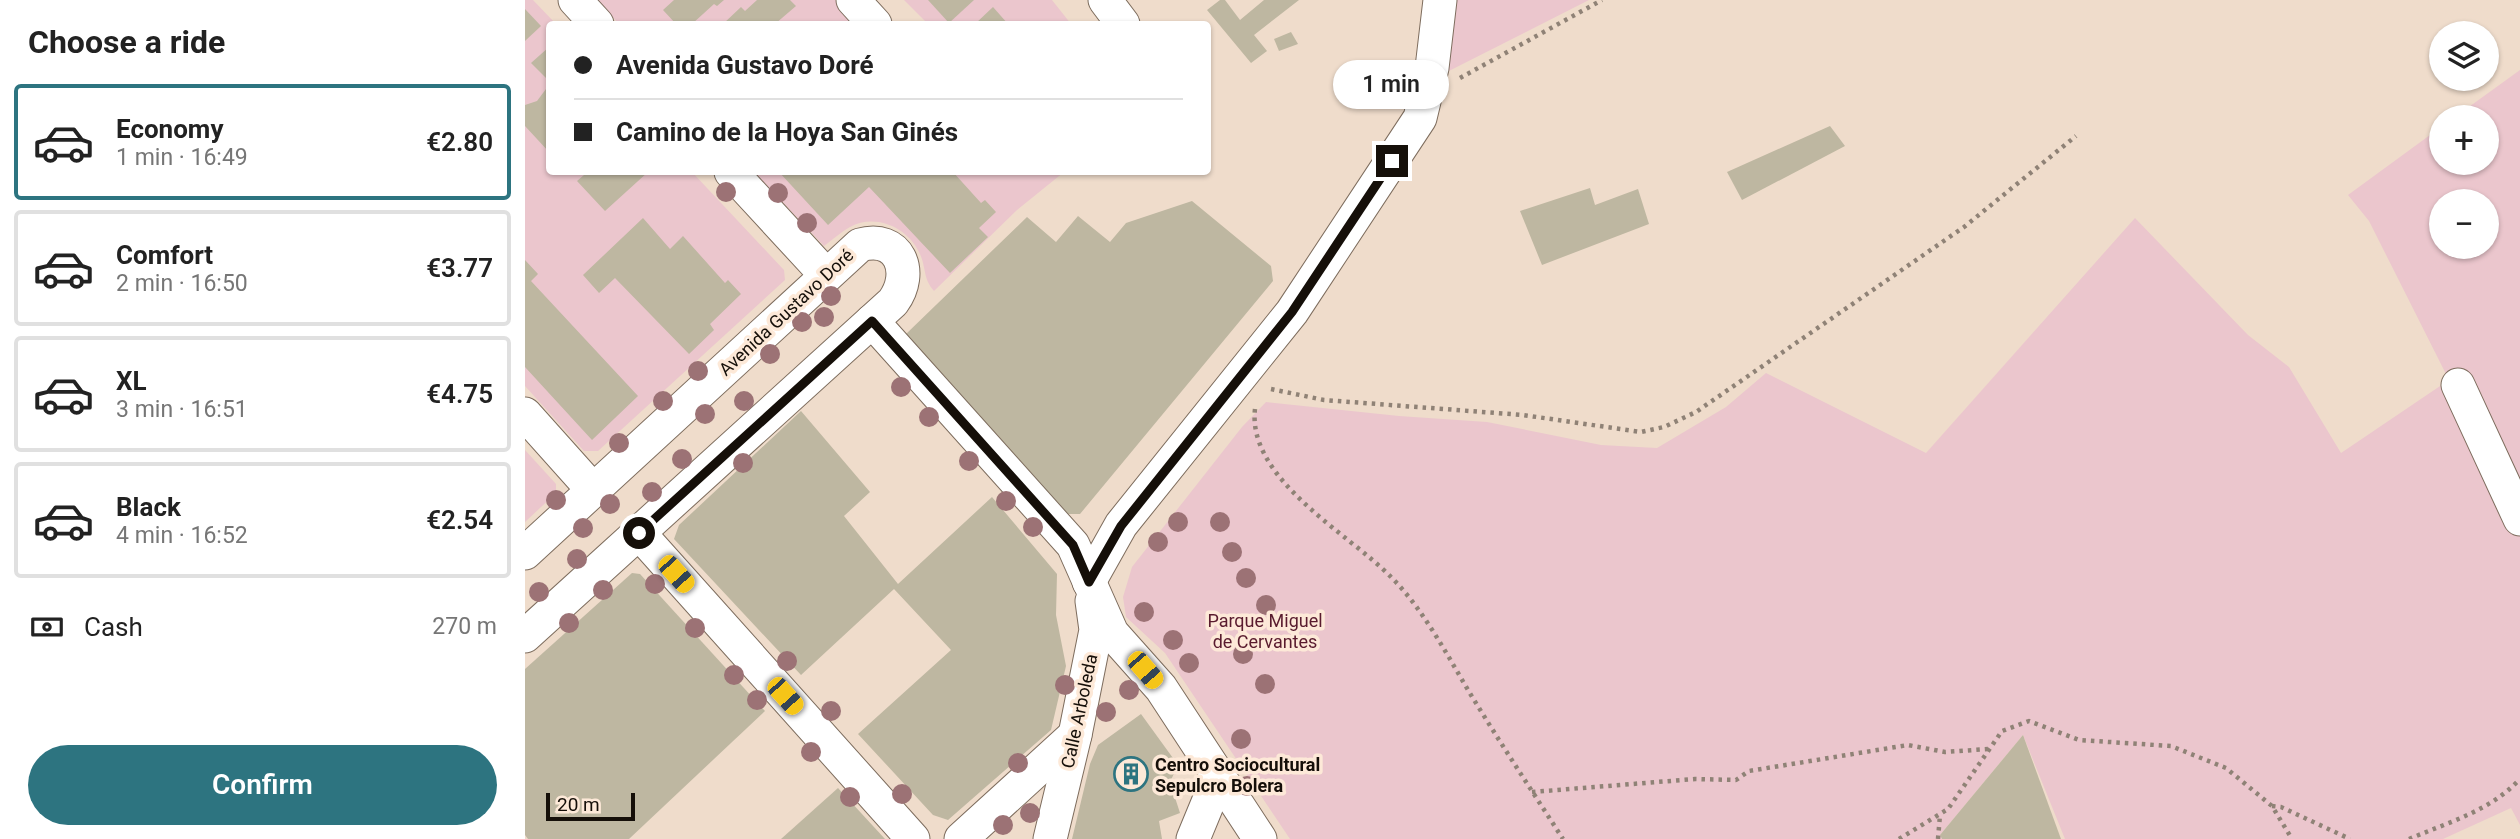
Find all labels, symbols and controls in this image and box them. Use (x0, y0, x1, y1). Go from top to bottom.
map controls (2429, 21, 2499, 259)
button: layers (2429, 21, 2499, 91)
text: Choose a ride (28, 23, 225, 61)
text: Avenida Gustavo Doré (616, 50, 874, 80)
callout: 1 min (1334, 60, 1450, 108)
text: 1 min (1362, 71, 1420, 98)
button: + (2429, 105, 2499, 175)
icon: car (32, 111, 95, 174)
text: Economy (116, 114, 223, 144)
text: Camino de la Hoya San Ginés (616, 117, 958, 147)
text: €2.80 (426, 127, 493, 157)
text: 1 min · 16:49 (116, 144, 248, 171)
route end (1376, 145, 1408, 177)
button: − (2429, 189, 2499, 259)
icon: car (32, 237, 95, 300)
text: Comfort (116, 240, 213, 270)
street label: Avenida Gustavo Doré (714, 244, 858, 380)
text: €3.77 (426, 253, 493, 283)
text: 2 min · 16:50 (116, 270, 248, 297)
icon: car (32, 363, 95, 426)
text: XL (116, 366, 147, 396)
text: €4.75 (426, 379, 493, 409)
text: 3 min · 16:51 (116, 396, 248, 423)
icon: car (32, 489, 95, 552)
text: Black (116, 492, 181, 522)
text: €2.54 (426, 505, 493, 535)
route start (623, 517, 655, 549)
text: 4 min · 16:52 (116, 522, 248, 549)
car (655, 551, 698, 597)
icon: cash (28, 608, 66, 646)
park label: Parque Miguel de Cervantes (1207, 610, 1323, 652)
text: Cash (84, 612, 143, 642)
text: 270 m (432, 613, 497, 640)
car (1124, 647, 1167, 693)
street label: Calle Arboleda (1057, 652, 1101, 770)
car (764, 673, 807, 719)
button: Confirm (28, 745, 497, 825)
place label: Centro Sociocultural Sepulcro Bolera (1155, 754, 1320, 796)
building icon: Centro Sociocultural Sepulcro Bolera (1112, 755, 1150, 793)
scale bar (546, 790, 635, 822)
text: 20 m (557, 793, 600, 816)

